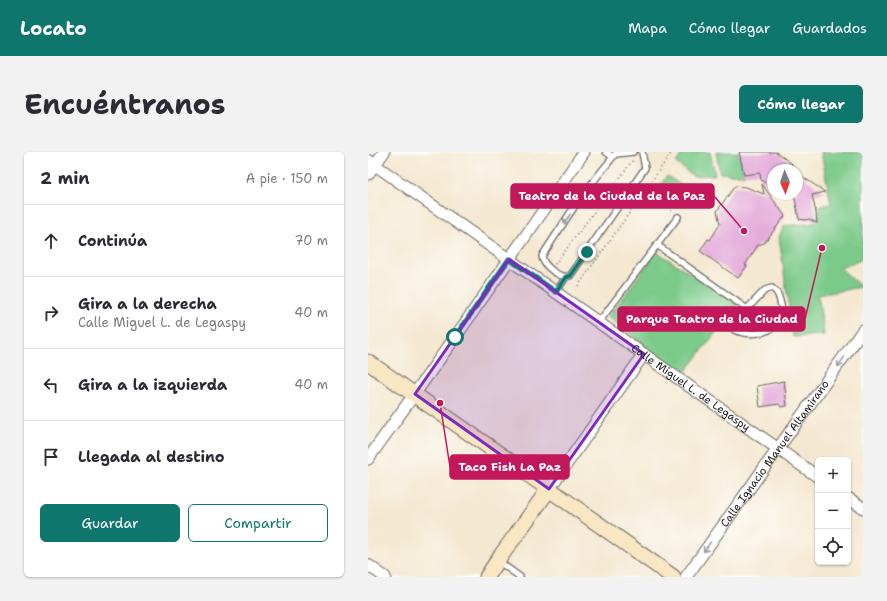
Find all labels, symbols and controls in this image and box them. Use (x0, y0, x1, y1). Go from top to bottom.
text: Locato (20, 16, 87, 41)
text: Mapa (628, 19, 667, 37)
text: Cómo llegar (689, 19, 770, 37)
text: Guardados (792, 19, 867, 37)
text: Encuéntranos (24, 85, 226, 123)
button: Cómo llegar (739, 85, 863, 123)
north arrow (767, 164, 803, 200)
text: 2 min (40, 167, 90, 189)
text: A pie · 150 m (246, 170, 328, 187)
callout: Teatro de la Ciudad de la Paz (511, 184, 714, 208)
text: Teatro de la Ciudad de la Paz (518, 188, 706, 204)
one-way arrow (563, 213, 571, 224)
icon: ahead (40, 230, 62, 252)
text: Continúa (78, 231, 147, 251)
text: 70 m (294, 232, 328, 249)
route end (578, 243, 596, 261)
text: Gira a la derecha (78, 294, 217, 314)
icon: right (40, 302, 62, 324)
text: 40 m (294, 304, 328, 321)
callout: Parque Teatro de la Ciudad (618, 307, 805, 331)
text: Parque Teatro de la Ciudad (626, 311, 798, 327)
text: Calle Miguel L. de Legaspy (78, 314, 246, 331)
route start (446, 328, 464, 346)
street label: Calle Miguel L. de Legaspy (628, 341, 753, 435)
one-way arrow (837, 356, 845, 367)
icon: left (40, 374, 62, 396)
text: Gira a la izquierda (78, 375, 227, 395)
text: 40 m (294, 376, 328, 393)
street label: Calle Ignacio Manuel Altamirano (717, 377, 833, 530)
icon: arrive (40, 446, 62, 468)
text: Llegada al destino (78, 447, 225, 467)
callout: Taco Fish La Paz (450, 455, 569, 479)
map controls (815, 457, 851, 565)
button: + (815, 457, 851, 493)
text: Taco Fish La Paz (459, 459, 561, 475)
button: − (815, 493, 851, 529)
button: Guardar (40, 504, 180, 542)
button: Compartir (188, 504, 328, 542)
button: locate (815, 529, 851, 565)
one-way arrow (703, 541, 711, 552)

